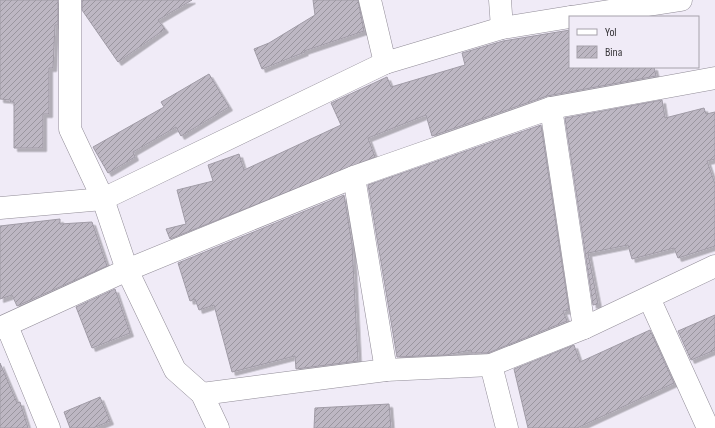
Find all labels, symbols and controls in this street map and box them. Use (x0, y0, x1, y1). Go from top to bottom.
legend (569, 16, 699, 68)
text: Yol (605, 25, 617, 40)
text: Bina (605, 45, 623, 60)

